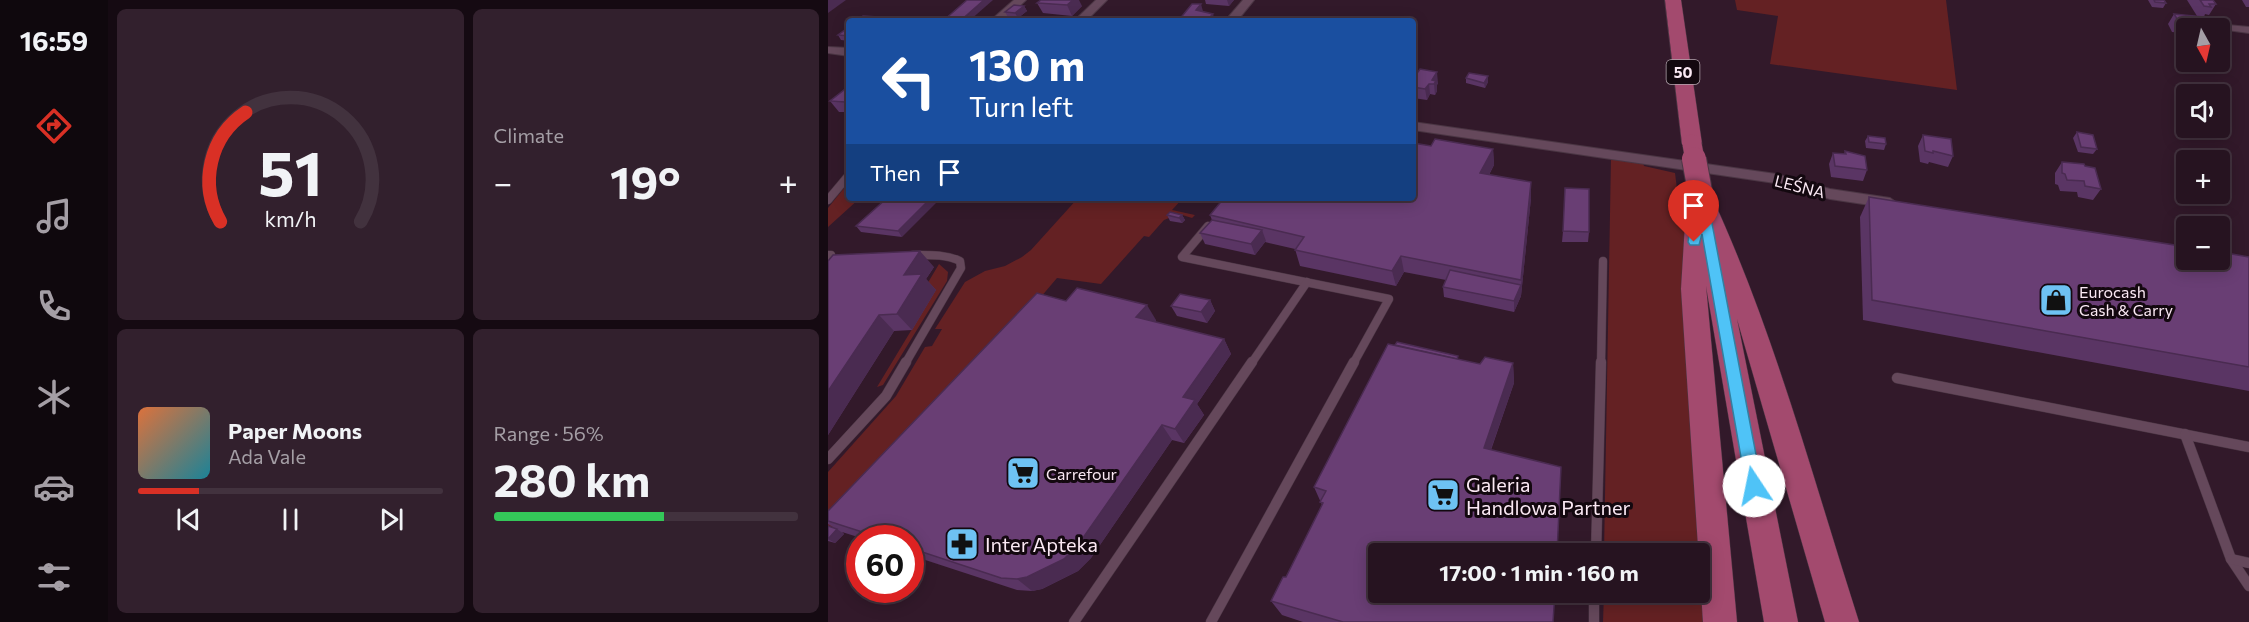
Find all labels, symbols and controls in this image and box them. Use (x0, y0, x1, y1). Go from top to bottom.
north arrow (2176, 18, 2230, 72)
map controls (2176, 18, 2230, 270)
text: 16:59 (20, 24, 88, 57)
text: 130 m (969, 38, 1085, 90)
icon: left (870, 42, 948, 120)
road number: 50 (1666, 60, 1700, 84)
button: sound (2176, 84, 2230, 138)
text: Turn left (969, 90, 1073, 123)
icon: directions (33, 105, 75, 147)
text: Climate (494, 123, 564, 147)
text: 51 (258, 133, 323, 209)
button: + (2176, 150, 2230, 204)
text: 19° (610, 153, 681, 208)
icon: arrive (933, 156, 966, 189)
text: Then (870, 159, 921, 186)
text: − (494, 161, 512, 202)
text: + (779, 161, 798, 202)
street label: LEŚNA (1773, 171, 1827, 201)
pin (1668, 180, 1719, 242)
icon: arrive (1677, 189, 1710, 222)
icon: music (33, 195, 75, 237)
text: km/h (264, 205, 316, 231)
button: − (2176, 216, 2230, 270)
shop icon: Eurocash Cash & Carry (2038, 282, 2074, 318)
place label: Eurocash Cash & Carry (2079, 282, 2173, 319)
icon: phone (33, 285, 75, 327)
icon: climate (33, 376, 75, 418)
text: Paper Moons (228, 417, 362, 444)
text: Range · 56% (494, 421, 604, 445)
text: Ada Vale (228, 444, 306, 468)
text: 280 km (494, 451, 650, 506)
position arrow (1722, 454, 1786, 518)
supermarket icon: Carrefour (1005, 455, 1041, 491)
place label: Carrefour (1046, 464, 1118, 483)
icon: car (33, 466, 75, 508)
place label: Galeria Handlowa Partner (1466, 472, 1630, 519)
supermarket icon: Galeria Handlowa Partner (1425, 477, 1461, 513)
icon: previous (172, 503, 205, 536)
icon: pause (274, 503, 307, 536)
icon: next (375, 503, 408, 536)
speed limit sign: 60 (846, 525, 924, 603)
pharmacy icon: Inter Apteka (944, 526, 980, 562)
place label: Inter Apteka (985, 532, 1098, 556)
icon: filters (33, 556, 75, 598)
text: 17:00 · 1 min · 160 m (1439, 559, 1639, 586)

